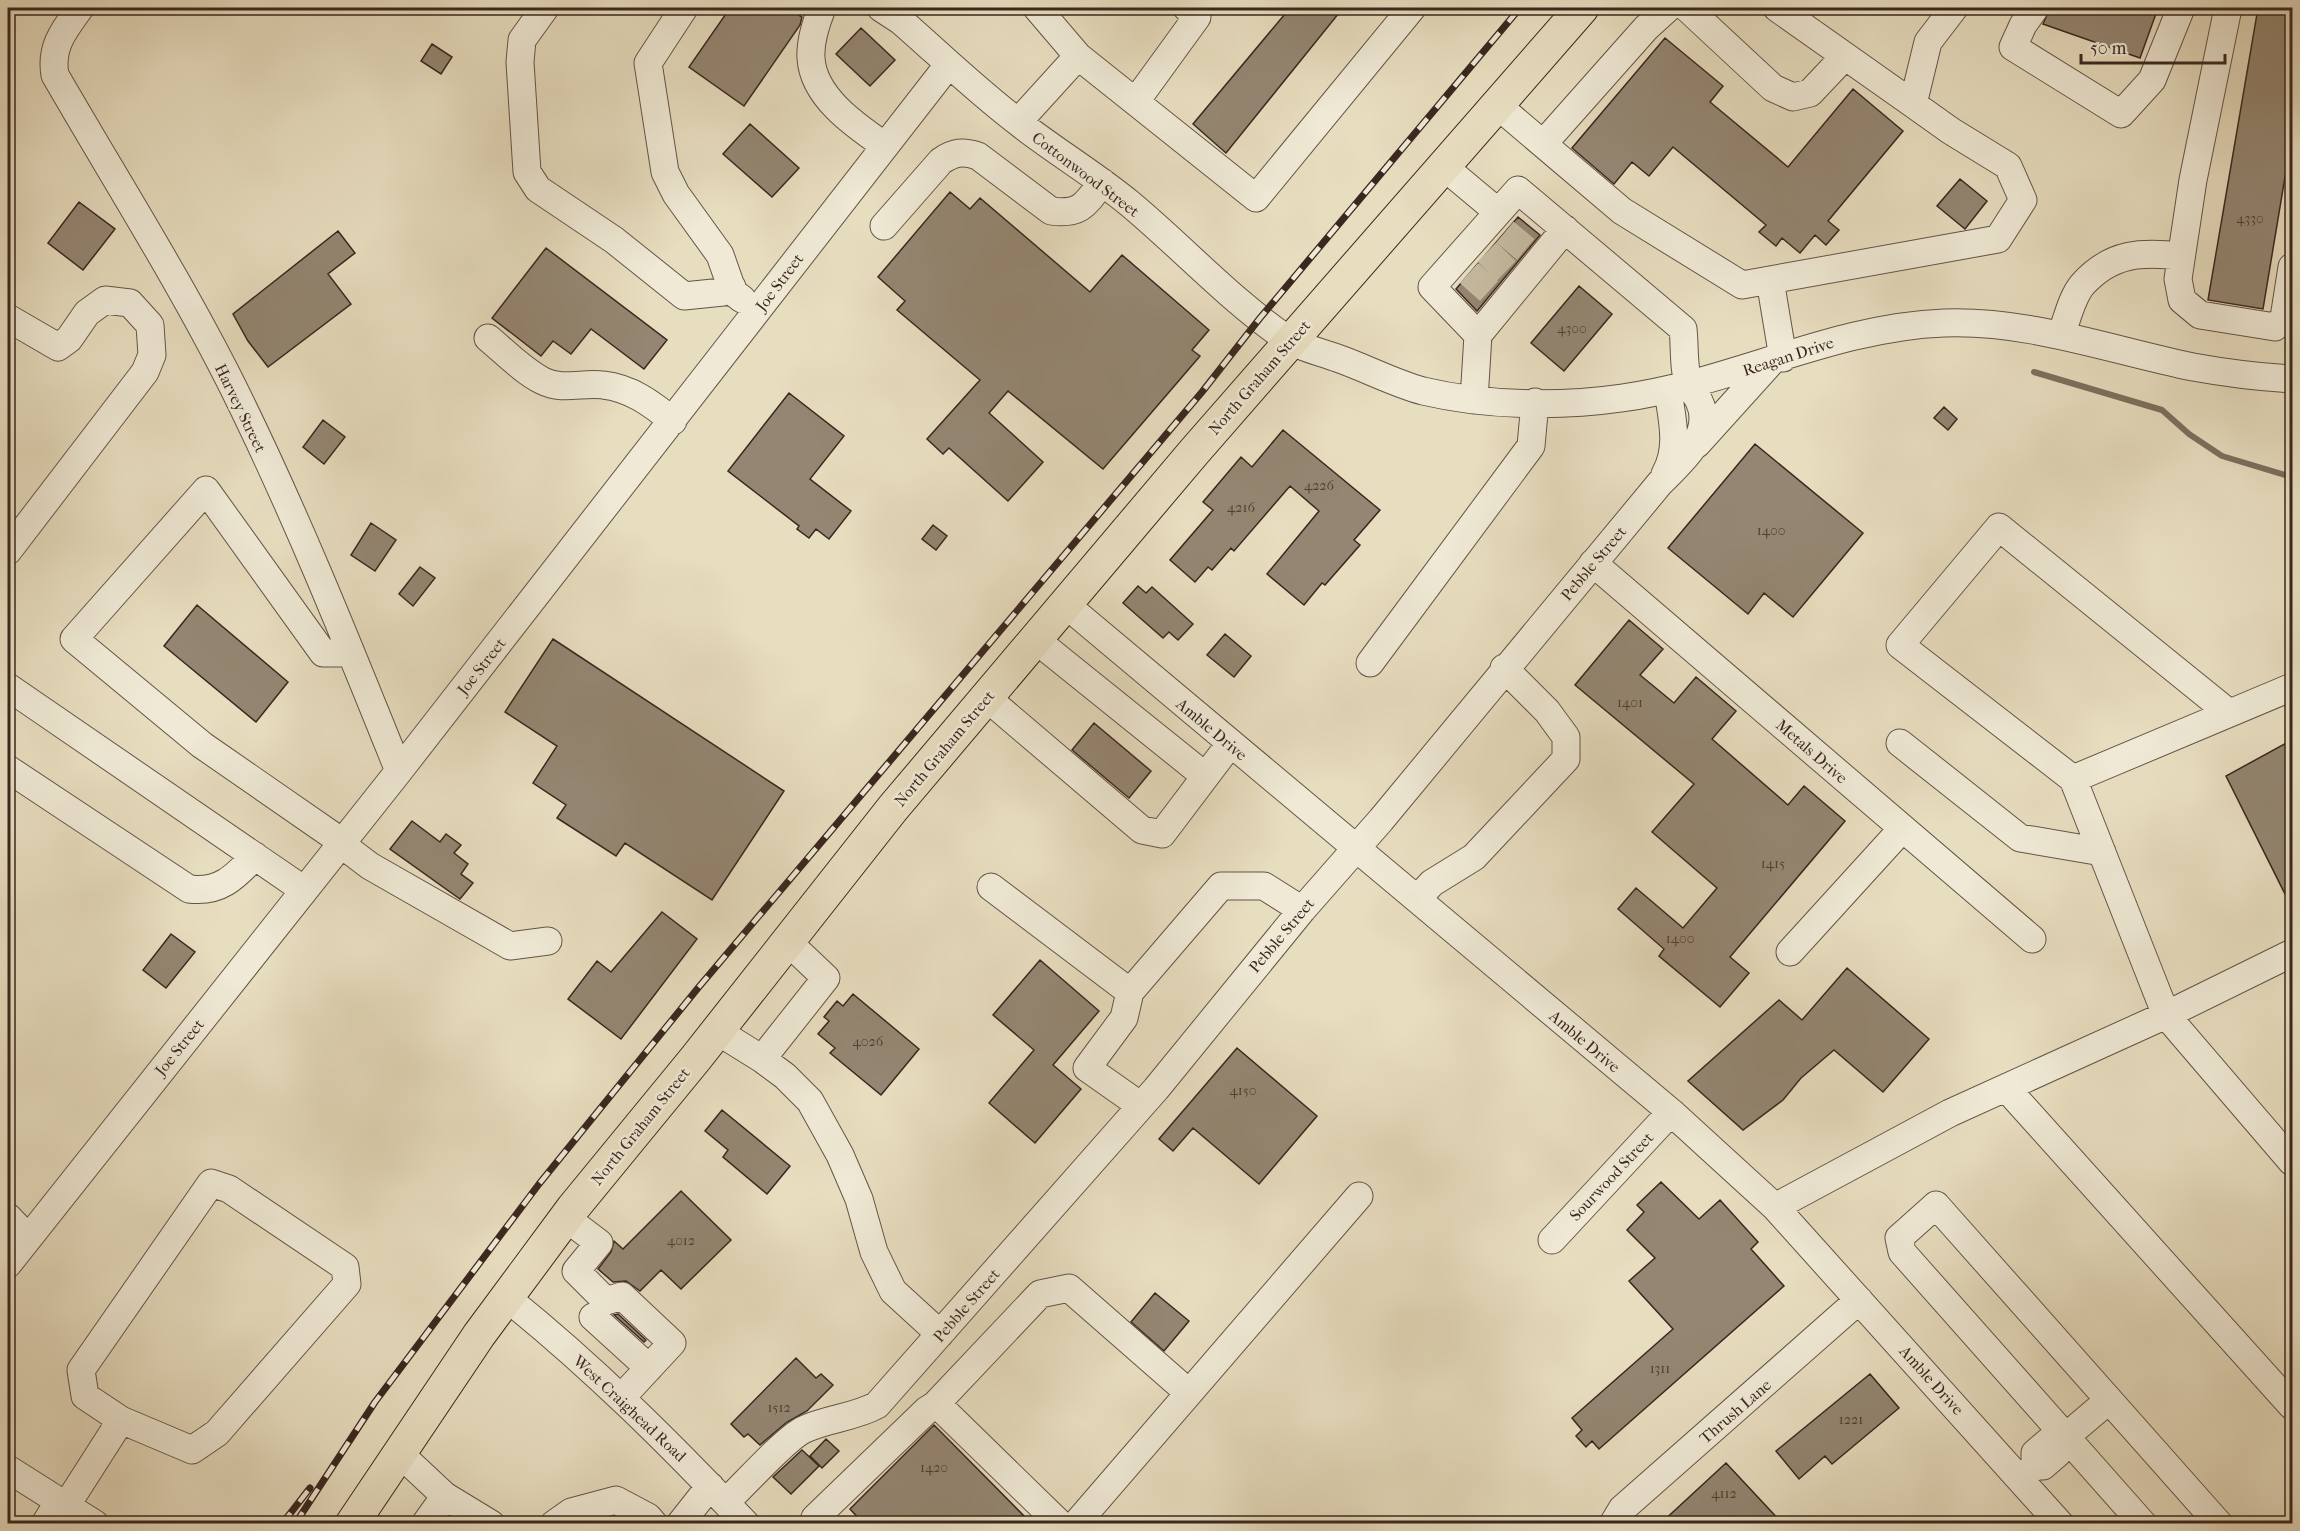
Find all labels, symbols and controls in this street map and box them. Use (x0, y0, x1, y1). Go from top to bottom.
scale bar (2081, 27, 2225, 65)
text: 50 m (2090, 38, 2127, 59)
street label: Cottonwood Street (1028, 128, 1143, 221)
house number: 4330 (2236, 210, 2264, 227)
street label: Joe Street (750, 249, 807, 317)
street label: North Graham Street (1204, 316, 1315, 439)
house number: 4300 (1557, 320, 1587, 337)
street label: Reagan Drive (1740, 333, 1836, 380)
street label: Harvey Street (211, 361, 270, 456)
house number: 4226 (1304, 477, 1335, 494)
house number: 4216 (1227, 499, 1255, 516)
street label: Pebble Street (1557, 522, 1630, 605)
house number: 1400 (1757, 522, 1785, 539)
street label: Joe Street (452, 634, 510, 700)
street label: North Graham Street (890, 686, 999, 810)
street label: Amble Drive (1172, 694, 1251, 765)
house number: 1401 (1617, 694, 1643, 711)
street label: Metals Drive (1772, 715, 1851, 788)
house number: 1415 (1761, 855, 1785, 872)
street label: Pebble Street (1245, 894, 1318, 977)
house number: 1400 (1666, 930, 1694, 947)
street label: Amble Drive (1545, 1006, 1624, 1077)
street label: Joe Street (150, 1015, 208, 1081)
house number: 4026 (853, 1033, 884, 1050)
street label: North Graham Street (587, 1063, 694, 1189)
house number: 4150 (1230, 1082, 1256, 1099)
street label: Sourwood Street (1565, 1128, 1658, 1225)
house number: 4012 (667, 1232, 695, 1249)
street label: Pebble Street (929, 1264, 1004, 1346)
street label: Amble Drive (1895, 1341, 1968, 1419)
street label: West Craighead Road (568, 1350, 690, 1466)
house number: 1311 (1650, 1360, 1670, 1377)
street label: Thrush Lane (1696, 1375, 1775, 1448)
house number: 1512 (767, 1399, 791, 1416)
house number: 1221 (1839, 1411, 1863, 1428)
house number: 1420 (920, 1459, 948, 1476)
house number: 4112 (1711, 1485, 1737, 1502)

